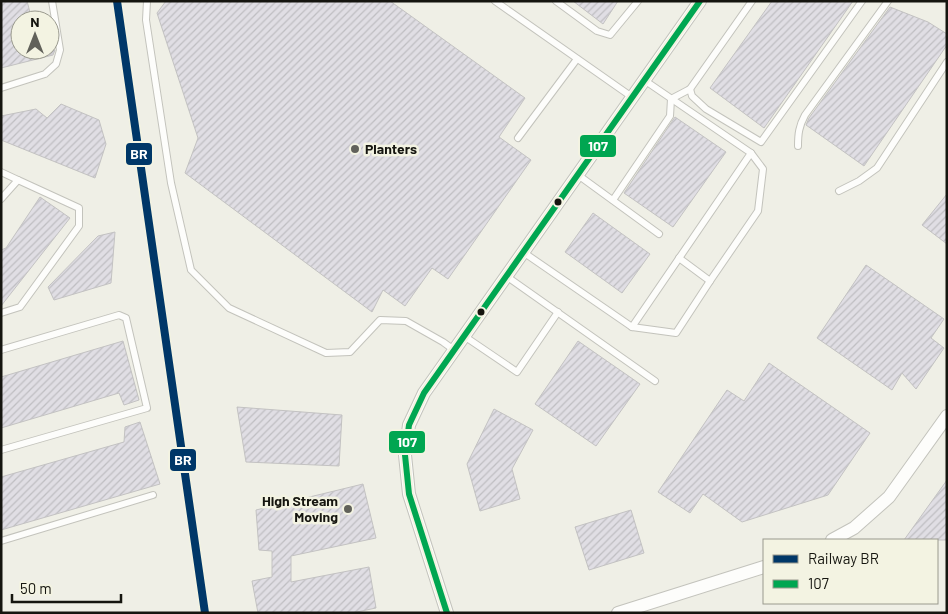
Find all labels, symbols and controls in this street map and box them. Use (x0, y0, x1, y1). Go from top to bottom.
north arrow (10, 10, 60, 60)
text: N (30, 13, 40, 30)
line badge: 107 (579, 134, 617, 158)
text: 107 (588, 137, 608, 154)
place label: Planters (365, 140, 417, 157)
line badge: BR (125, 142, 153, 166)
marker: Planters (349, 143, 361, 155)
text: BR (130, 145, 148, 162)
unlabelled marker (553, 197, 563, 207)
unlabelled marker (476, 307, 486, 317)
line badge: 107 (388, 430, 426, 454)
text: 107 (397, 433, 417, 450)
line badge: BR (169, 448, 197, 472)
text: BR (174, 451, 192, 468)
place label: High Stream Moving (262, 492, 338, 525)
marker: High Stream Moving (342, 503, 354, 515)
legend (763, 539, 938, 604)
text: Railway BR (808, 549, 879, 567)
scale bar (12, 572, 121, 604)
text: 107 (808, 574, 829, 592)
text: 50 m (20, 579, 52, 597)

